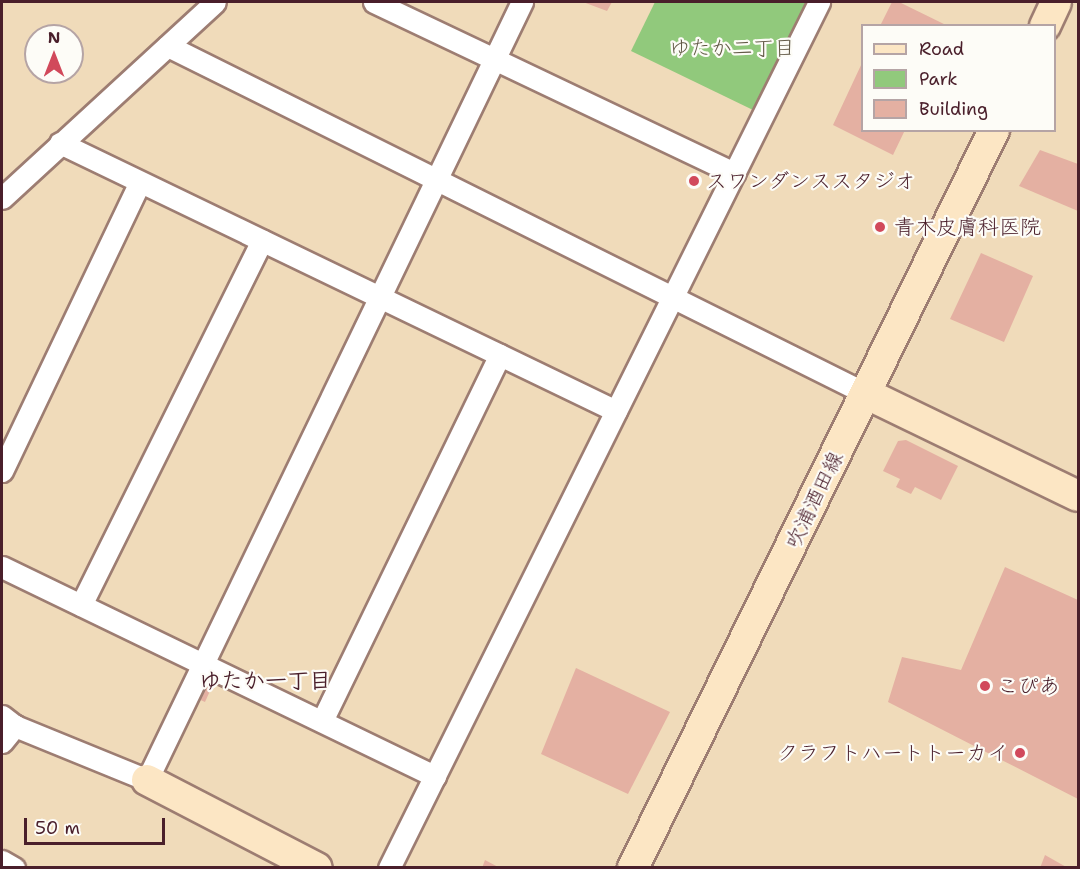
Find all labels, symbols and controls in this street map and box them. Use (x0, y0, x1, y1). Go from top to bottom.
north arrow (24, 24, 84, 84)
legend (861, 24, 1056, 132)
text: N (48, 27, 60, 48)
park label: ゆたか二丁目 (669, 35, 795, 61)
text: Road (919, 37, 964, 61)
text: Park (919, 67, 958, 91)
text: Building (919, 97, 988, 121)
place label: スワンダンススタジオ (706, 168, 916, 194)
marker: スワンダンススタジオ (687, 174, 701, 188)
place label: 青木皮膚科医院 (894, 214, 1041, 240)
marker: 青木皮膚科医院 (871, 218, 889, 236)
street label: 吹浦酒田線 (780, 447, 848, 553)
district label: ゆたか一丁目 (199, 668, 331, 694)
place label: こぴあ (997, 673, 1060, 699)
marker: こぴあ (978, 679, 992, 693)
place label: クラフトハートトーカイ (777, 740, 1008, 766)
marker: クラフトハートトーカイ (1013, 746, 1027, 760)
scale bar (27, 806, 168, 844)
text: 50 m (35, 816, 80, 840)

